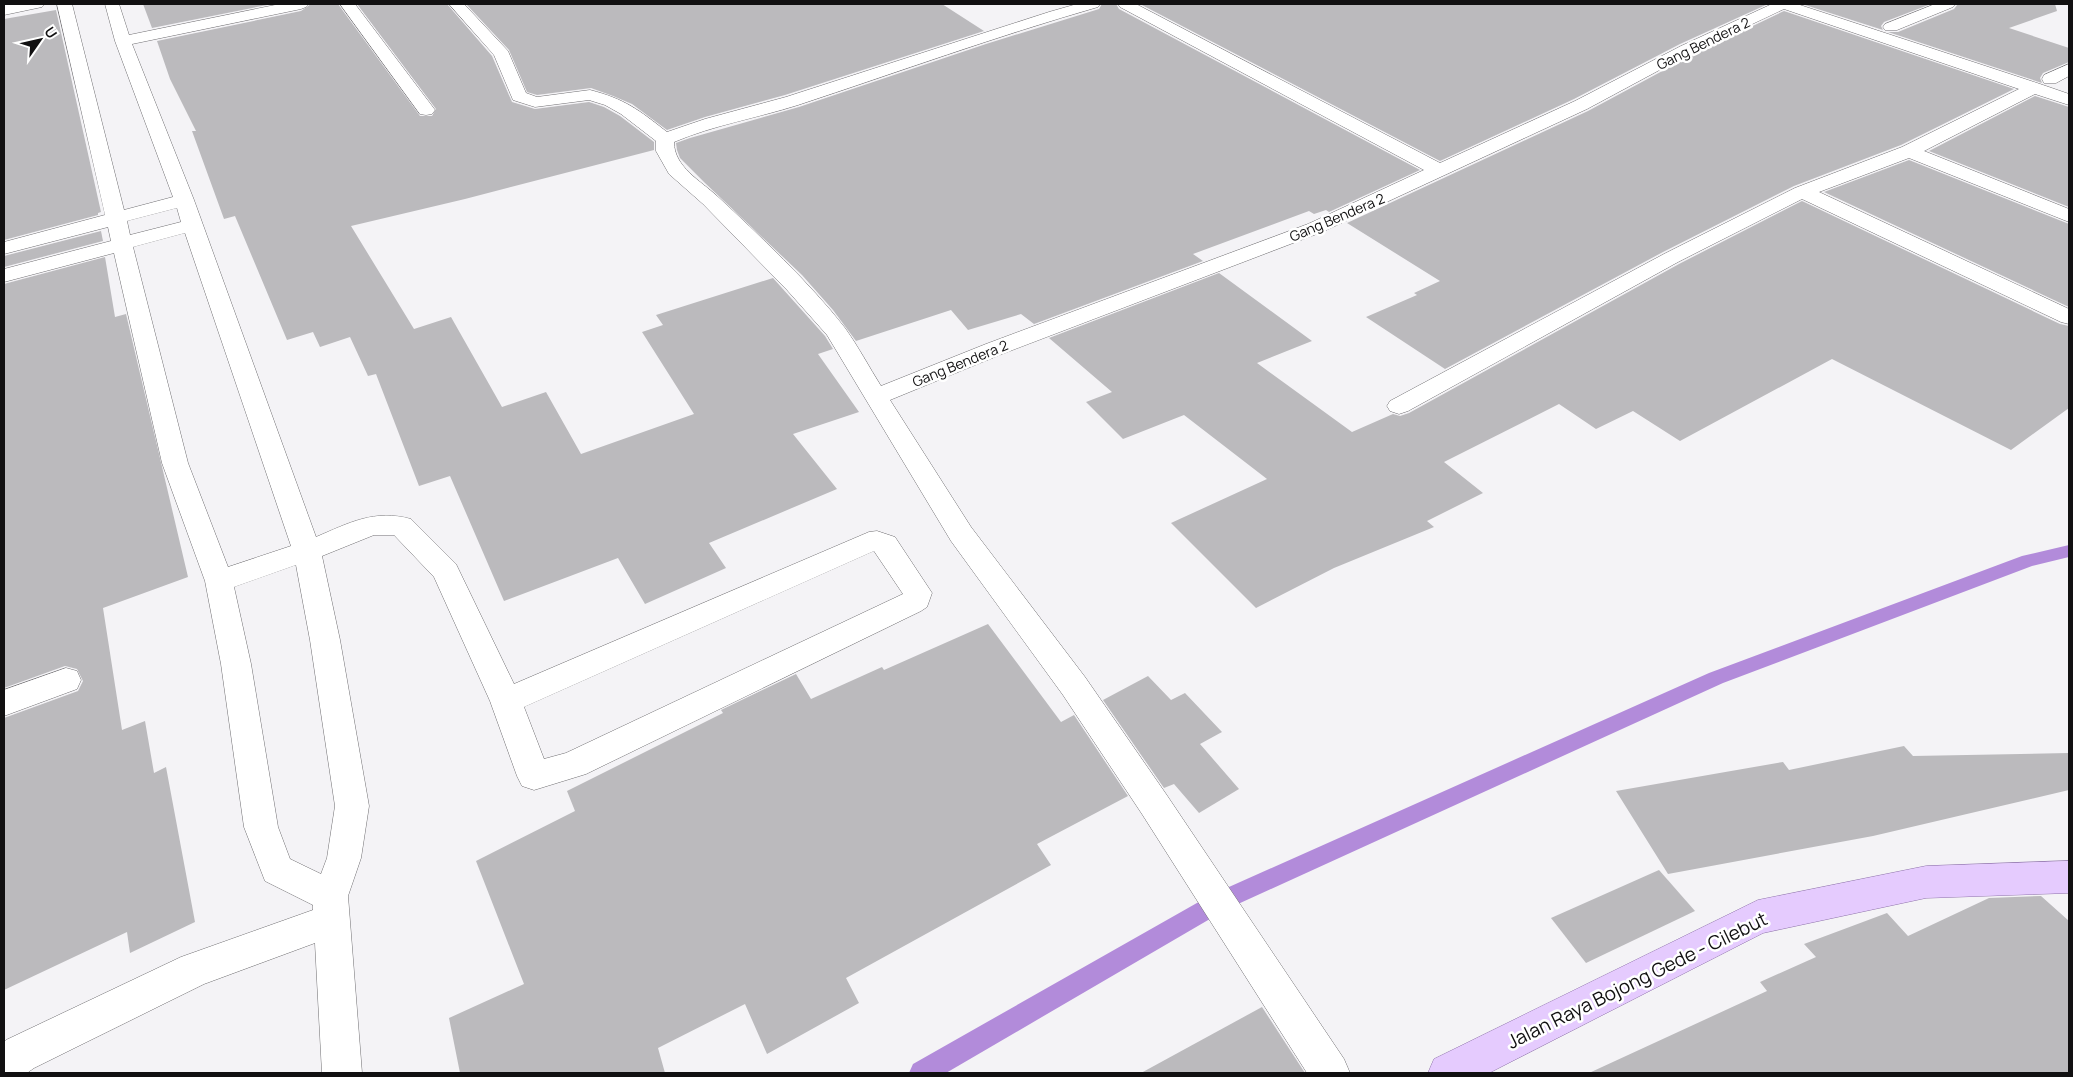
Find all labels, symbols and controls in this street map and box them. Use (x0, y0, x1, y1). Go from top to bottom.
street label: Gang Bendera 2 (1653, 12, 1753, 74)
north arrow (15, 15, 65, 65)
text: U (40, 23, 62, 42)
street label: Gang Bendera 2 (1286, 188, 1388, 246)
street label: Gang Bendera 2 (909, 335, 1011, 391)
street label: Jalan Raya Bojong Gede - Cilebut (1502, 905, 1772, 1055)

